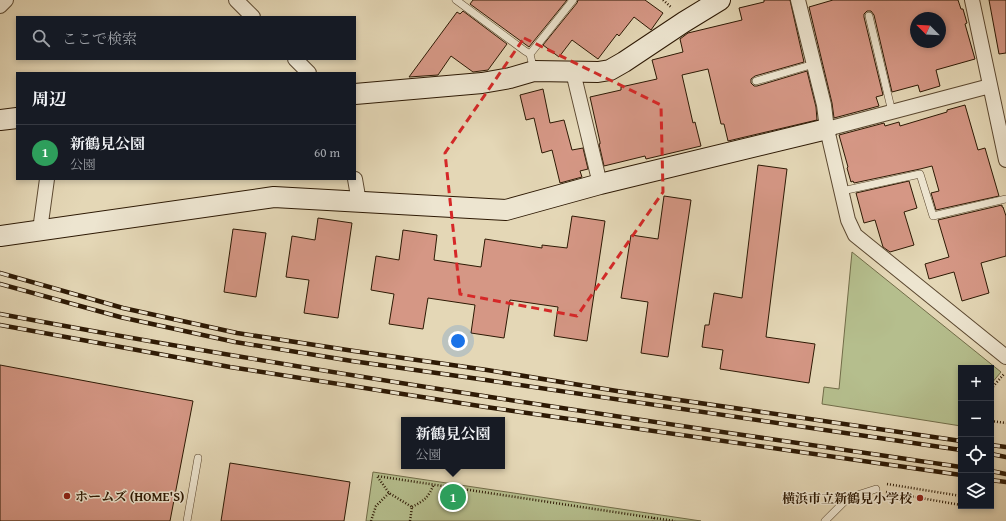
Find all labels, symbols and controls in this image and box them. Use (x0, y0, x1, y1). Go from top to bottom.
north arrow (910, 12, 946, 48)
search box (16, 16, 356, 60)
icon: search (30, 27, 52, 49)
text: ここで検索 (62, 28, 137, 49)
text: 周辺 (32, 86, 66, 111)
text: 新鶴見公園 (70, 133, 145, 154)
text: 1 (42, 143, 48, 162)
text: 60 m (314, 143, 340, 162)
text: 公園 (70, 155, 96, 174)
your location (448, 331, 468, 351)
map controls (958, 365, 994, 509)
button: + (958, 365, 994, 401)
button: − (958, 401, 994, 437)
popup (401, 417, 505, 469)
text: 新鶴見公園 (415, 423, 491, 444)
button: locate (958, 437, 994, 473)
text: 公園 (415, 445, 442, 464)
button: layers (958, 473, 994, 509)
pin: 1 (440, 482, 466, 512)
place label: ホームズ (HOME'S) (75, 487, 184, 506)
place label: 横浜市立新鶴見小学校 (782, 489, 913, 508)
marker: ホームズ (HOME'S) (62, 491, 72, 501)
marker: 横浜市立新鶴見小学校 (915, 493, 925, 503)

